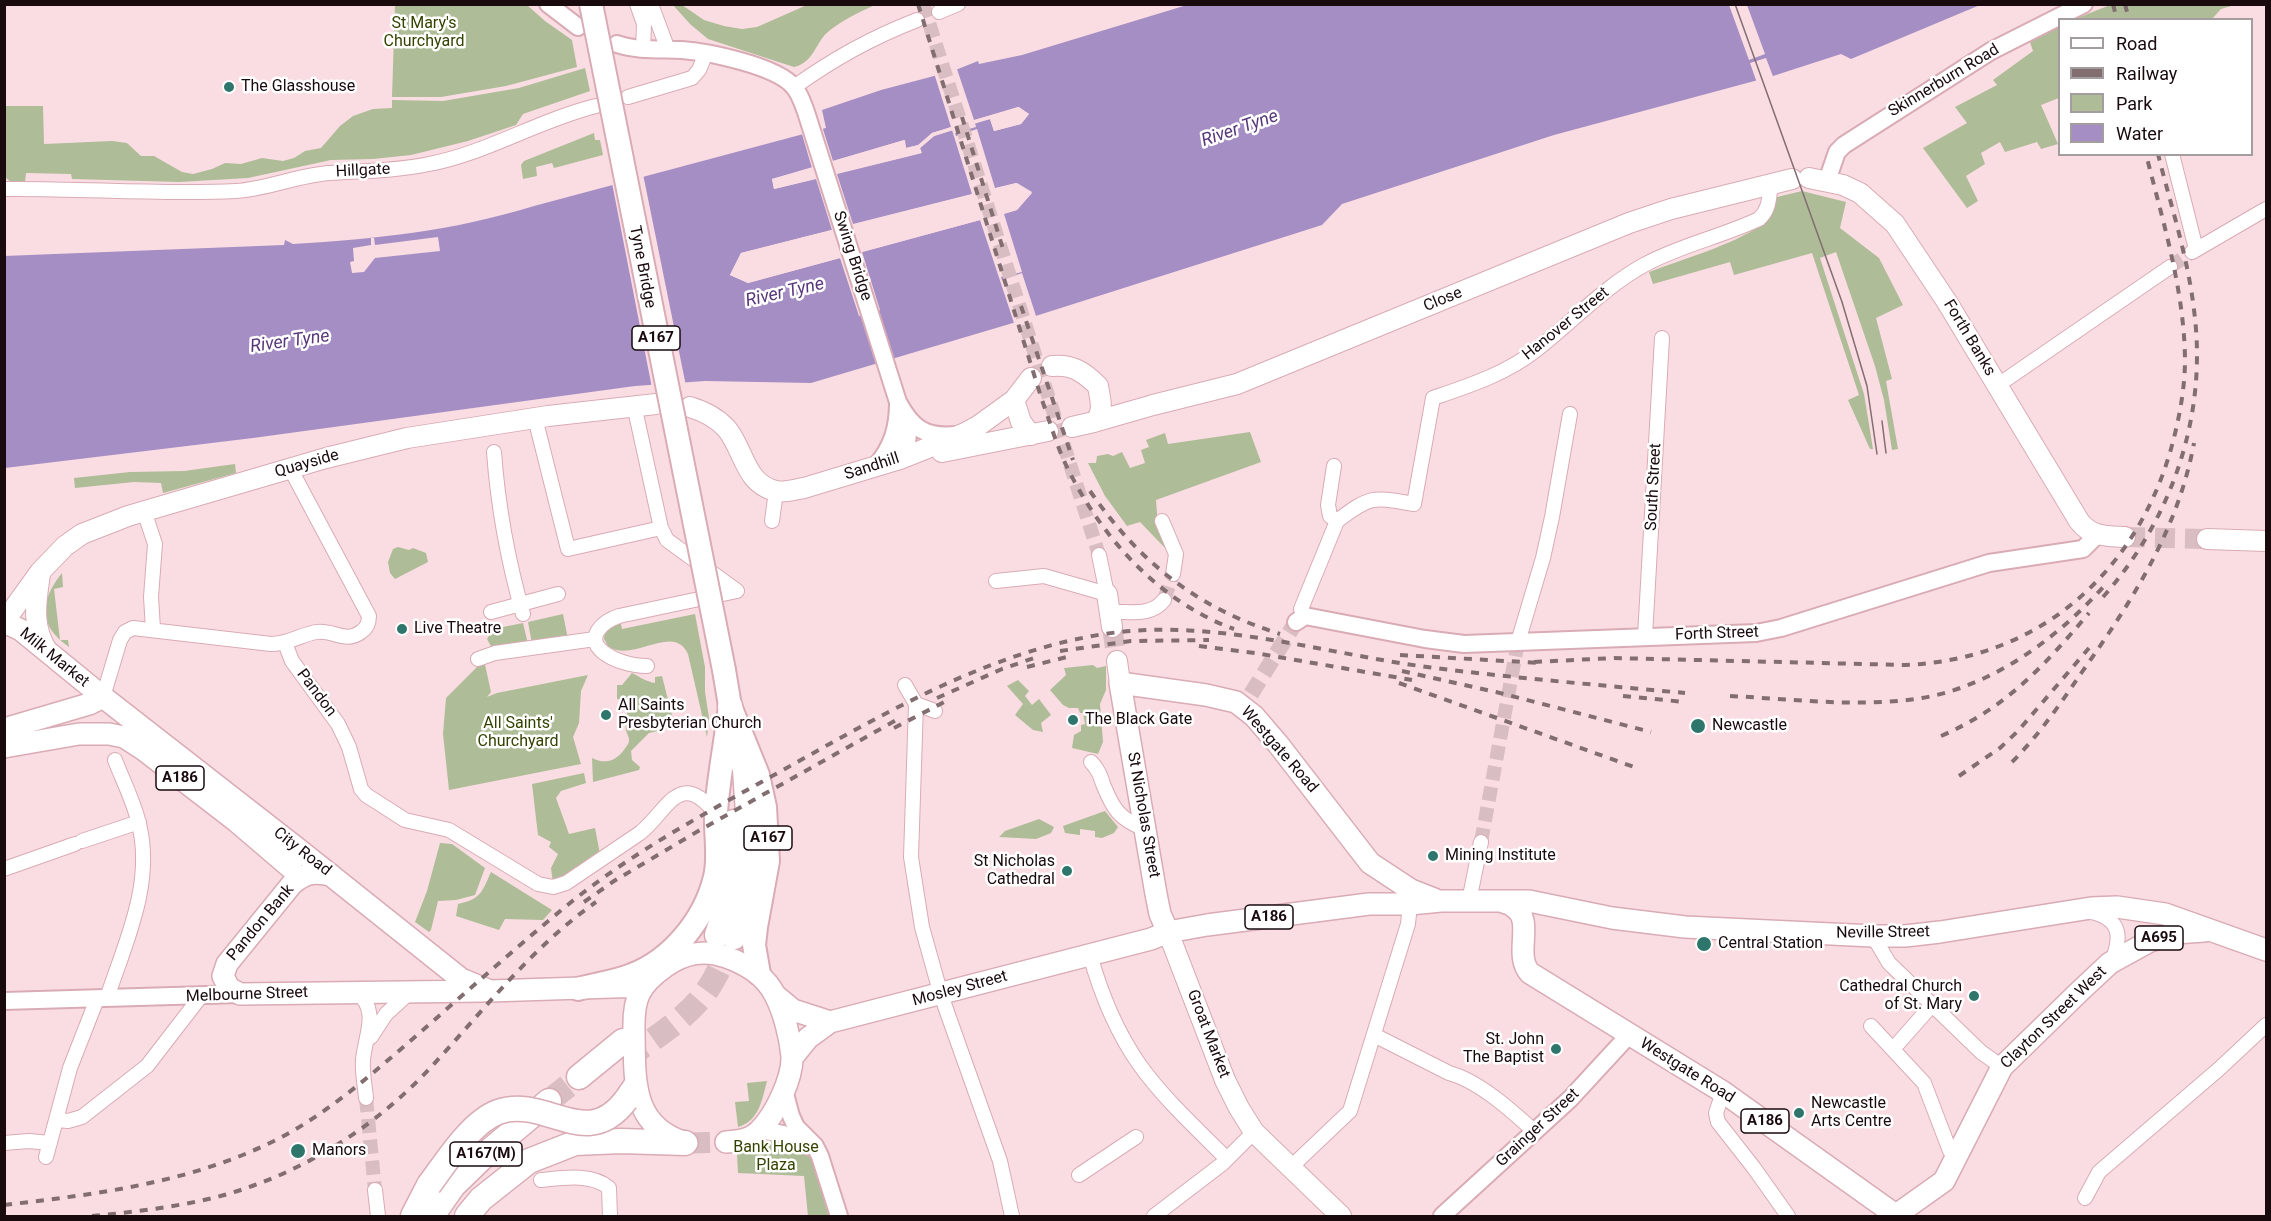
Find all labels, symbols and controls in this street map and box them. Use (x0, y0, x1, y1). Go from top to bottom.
park label: St Mary's Churchyard (384, 14, 464, 52)
legend (2058, 18, 2253, 156)
text: Road (2116, 33, 2157, 54)
street label: Skinnerburn Road (1885, 40, 2003, 122)
text: Railway (2116, 63, 2177, 84)
place label: The Glasshouse (241, 77, 355, 97)
marker: The Glasshouse (222, 80, 236, 94)
text: Park (2116, 93, 2152, 114)
water label: River Tyne (1199, 106, 1281, 152)
text: Water (2116, 123, 2163, 144)
street label: Hillgate (335, 160, 391, 182)
street label: Swing Bridge (829, 209, 875, 303)
street label: Tyne Bridge (625, 224, 659, 310)
water label: River Tyne (744, 273, 826, 313)
street label: Hanover Street (1519, 283, 1613, 365)
street label: Close (1421, 284, 1465, 316)
street label: Forth Banks (1939, 296, 1999, 380)
water label: River Tyne (249, 326, 331, 358)
road number: A167 (632, 326, 680, 350)
street label: South Street (1642, 443, 1666, 531)
street label: Quayside (273, 446, 341, 482)
street label: Sandhill (842, 449, 902, 485)
place label: Live Theatre (414, 619, 501, 639)
marker: Live Theatre (395, 622, 409, 636)
street label: Forth Street (1675, 623, 1759, 645)
street label: Milk Market (15, 624, 93, 692)
street label: Pandon (292, 665, 340, 721)
place label: All Saints Presbyterian Church (618, 696, 762, 734)
street label: Westgate Road (1236, 703, 1322, 797)
marker: All Saints Presbyterian Church (599, 708, 613, 722)
place label: The Black Gate (1085, 710, 1192, 730)
marker: The Black Gate (1066, 713, 1080, 727)
park label: All Saints' Churchyard (478, 714, 558, 752)
place label: Newcastle (1712, 716, 1787, 736)
marker: Newcastle (1689, 717, 1707, 735)
street label: St Nicholas Street (1122, 751, 1164, 879)
road number: A186 (156, 766, 204, 790)
street label: City Road (269, 824, 335, 880)
road number: A167 (744, 826, 792, 850)
place label: Mining Institute (1445, 846, 1556, 866)
marker: Mining Institute (1426, 849, 1440, 863)
place label: St Nicholas Cathedral (974, 852, 1055, 890)
marker: St Nicholas Cathedral (1060, 864, 1074, 878)
street label: Pandon Bank (223, 881, 299, 965)
road number: A186 (1245, 905, 1293, 929)
street label: Neville Street (1836, 923, 1930, 943)
road number: A695 (2135, 926, 2183, 950)
place label: Central Station (1718, 934, 1823, 954)
marker: Central Station (1695, 935, 1713, 953)
street label: Clayton Street West (1997, 963, 2111, 1073)
street label: Mosley Street (910, 967, 1010, 1011)
place label: Cathedral Church of St. Mary (1839, 977, 1962, 1015)
street label: Melbourne Street (186, 983, 308, 1007)
street label: Groat Market (1182, 987, 1234, 1081)
marker: Cathedral Church of St. Mary (1967, 989, 1981, 1003)
place label: St. John The Baptist (1463, 1030, 1544, 1068)
street label: Westgate Road (1636, 1034, 1738, 1108)
marker: St. John The Baptist (1549, 1042, 1563, 1056)
street label: Grainger Street (1493, 1085, 1583, 1171)
place label: Newcastle Arts Centre (1811, 1094, 1891, 1132)
marker: Newcastle Arts Centre (1792, 1106, 1806, 1120)
road number: A186 (1741, 1109, 1789, 1133)
park label: Bank House Plaza (733, 1138, 819, 1176)
place label: Manors (312, 1141, 366, 1161)
marker: Manors (289, 1142, 307, 1160)
road number: A167(M) (450, 1142, 522, 1166)

